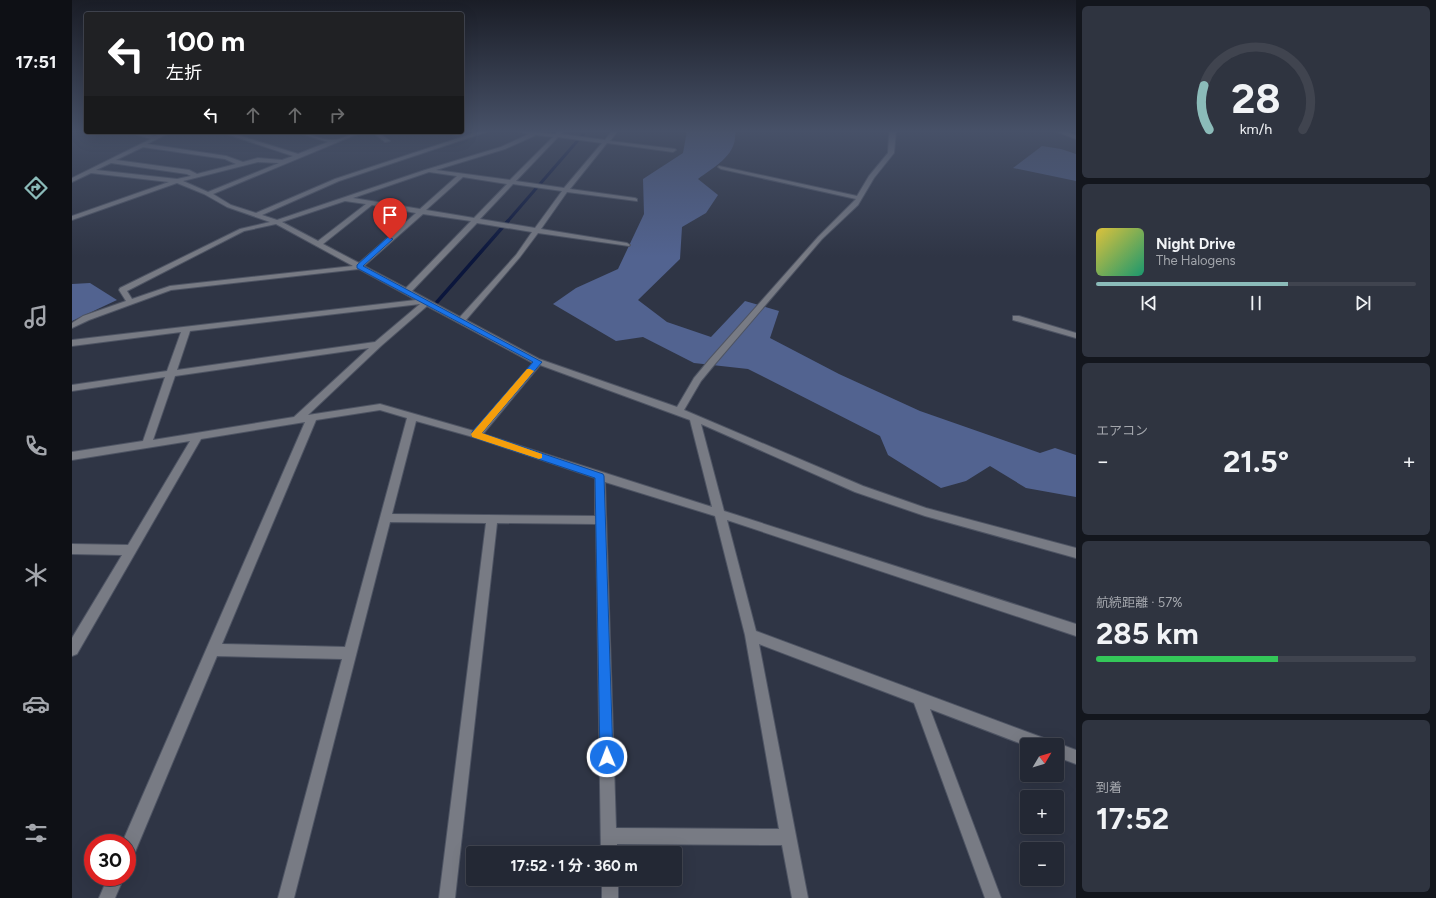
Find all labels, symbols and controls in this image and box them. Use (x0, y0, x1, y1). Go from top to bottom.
text: 100 m (166, 24, 245, 58)
icon: left (100, 28, 152, 80)
text: 17:51 (15, 51, 57, 73)
text: 左折 (166, 62, 202, 84)
text: 28 (1231, 73, 1281, 123)
icon: left (200, 104, 222, 126)
icon: ahead (242, 104, 264, 126)
icon: ahead (284, 104, 306, 126)
icon: right (326, 104, 348, 126)
text: km/h (1240, 120, 1272, 138)
icon: directions (22, 174, 50, 202)
pin (373, 198, 407, 239)
icon: arrive (379, 204, 401, 226)
text: Night Drive (1156, 235, 1235, 253)
text: The Halogens (1156, 253, 1236, 268)
icon: previous (1138, 292, 1160, 314)
icon: pause (1245, 292, 1267, 314)
icon: next (1352, 292, 1374, 314)
icon: music (22, 303, 50, 331)
text: エアコン (1096, 423, 1148, 438)
icon: phone (22, 432, 50, 460)
text: 21.5° (1223, 443, 1289, 480)
text: − (1096, 448, 1110, 475)
text: + (1402, 448, 1416, 475)
icon: climate (22, 561, 50, 589)
text: 航続距離 · 57% (1096, 595, 1182, 610)
text: 285 km (1096, 615, 1199, 652)
icon: car (22, 690, 50, 718)
position arrow (586, 736, 628, 778)
north arrow (1020, 738, 1064, 782)
map controls (1020, 738, 1064, 886)
text: 到着 (1096, 780, 1122, 795)
button: + (1020, 790, 1064, 834)
text: 17:52 (1096, 800, 1169, 837)
icon: filters (22, 819, 50, 847)
speed limit sign: 30 (84, 834, 136, 886)
button: − (1020, 842, 1064, 886)
text: 17:52 · 1 分 · 360 m (511, 857, 637, 875)

